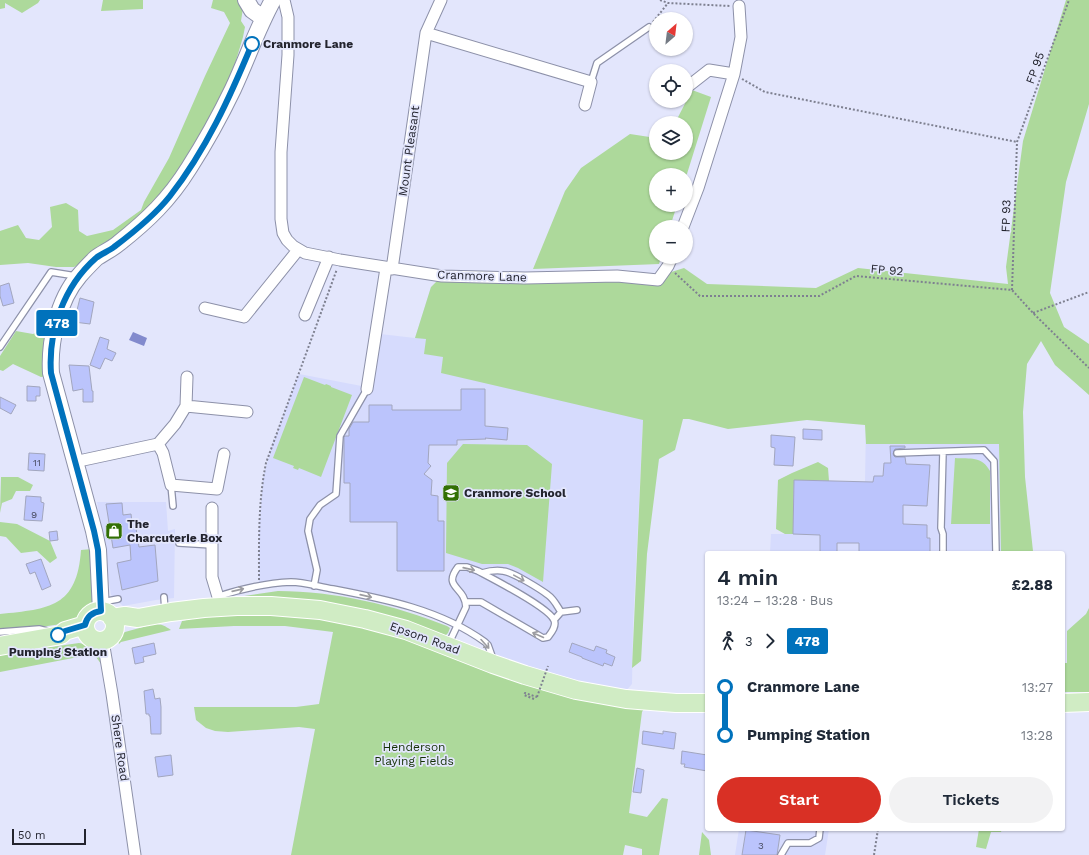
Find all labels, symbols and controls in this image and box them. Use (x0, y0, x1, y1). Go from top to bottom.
north arrow (649, 12, 693, 56)
map controls (649, 12, 693, 264)
marker: Cranmore Lane (244, 36, 260, 52)
place label: Cranmore Lane (263, 37, 353, 51)
street label: FP 95 (1023, 50, 1047, 86)
button: locate (649, 64, 693, 108)
street label: Mount Pleasant (396, 105, 422, 197)
button: layers (649, 116, 693, 160)
button: + (649, 168, 693, 212)
street label: FP 93 (998, 199, 1014, 233)
button: − (649, 220, 693, 264)
street label: FP 92 (870, 262, 904, 278)
street label: Cranmore Lane (437, 267, 527, 285)
line badge: 478 (34, 310, 80, 336)
text: 478 (44, 315, 70, 331)
house number: 11 (33, 457, 41, 468)
school or university icon: Cranmore School (441, 483, 461, 503)
place label: Cranmore School (464, 486, 566, 500)
house number: 9 (31, 509, 37, 520)
place label: The Charcuterie Box (127, 517, 222, 545)
shop icon: The Charcuterie Box (104, 521, 124, 541)
one-way arrow (463, 565, 476, 573)
text: 4 min (717, 565, 778, 590)
one-way arrow (512, 574, 524, 582)
text: £2.88 (1012, 576, 1053, 594)
one-way arrow (231, 586, 244, 594)
one-way arrow (359, 593, 372, 601)
text: 13:24 – 13:28 · Bus (717, 593, 833, 608)
street label: Epsom Road (388, 619, 462, 657)
marker: Pumping Station (50, 627, 66, 643)
icon: walk (717, 630, 739, 652)
icon: forward (759, 630, 781, 652)
one-way arrow (532, 631, 544, 638)
text: 478 (795, 633, 820, 649)
text: 3 (745, 634, 753, 649)
one-way arrow (480, 638, 489, 648)
place label: Pumping Station (9, 645, 107, 659)
text: Cranmore Lane (747, 678, 860, 696)
text: 13:27 (1022, 680, 1053, 695)
street label: Shere Road (108, 714, 132, 782)
text: Pumping Station (747, 726, 870, 744)
text: 13:28 (1021, 728, 1053, 743)
park label: Henderson Playing Fields (374, 740, 454, 768)
button: Start (717, 777, 881, 823)
button: Tickets (889, 777, 1053, 823)
scale bar (12, 827, 86, 846)
text: 50 m (18, 829, 45, 842)
house number: 3 (758, 840, 764, 851)

